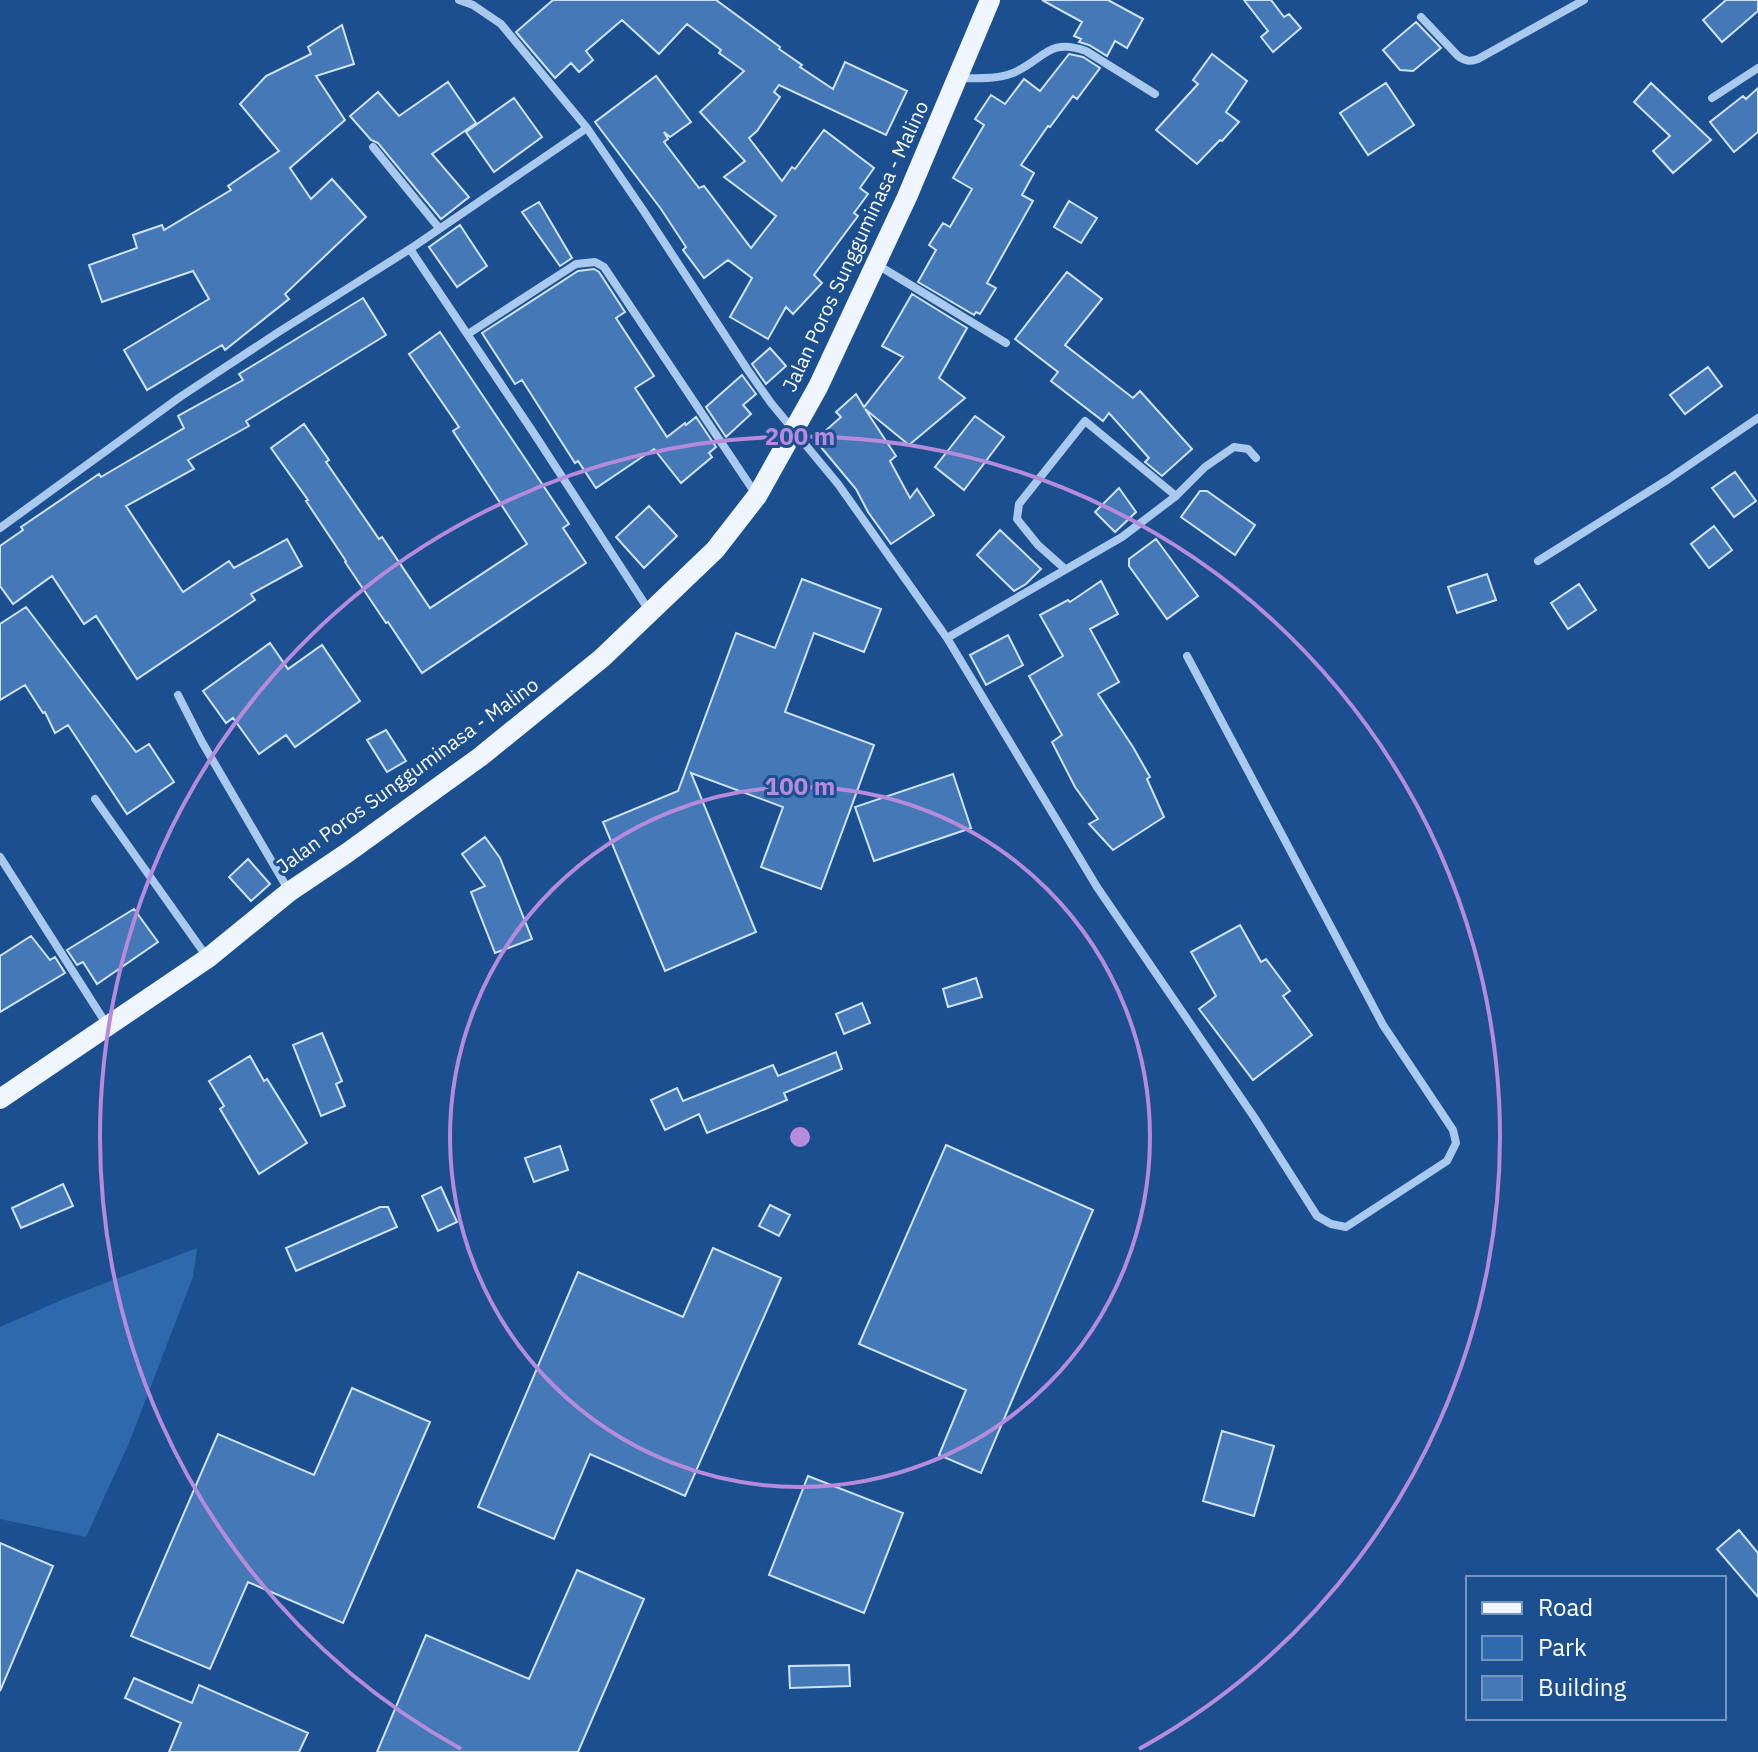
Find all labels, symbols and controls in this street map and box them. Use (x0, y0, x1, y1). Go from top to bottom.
street label: Jalan Poros Sungguminasa - Malino (776, 96, 934, 396)
text: 200 m (765, 420, 835, 452)
street label: Jalan Poros Sungguminasa - Malino (270, 671, 544, 879)
text: 100 m (765, 770, 835, 802)
centre of rings (786, 1123, 814, 1151)
legend (1466, 1576, 1726, 1720)
text: Road (1538, 1591, 1593, 1623)
text: Park (1538, 1631, 1587, 1663)
text: Building (1538, 1671, 1626, 1703)

